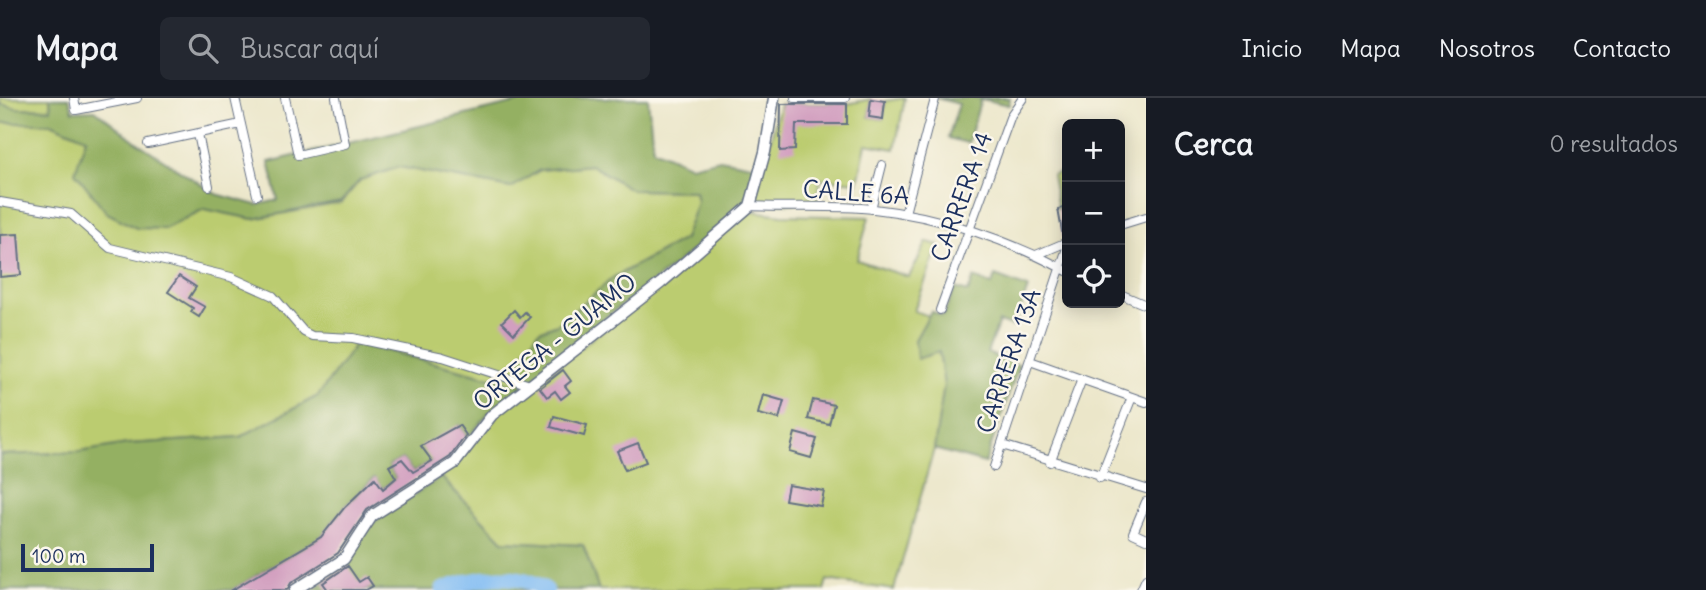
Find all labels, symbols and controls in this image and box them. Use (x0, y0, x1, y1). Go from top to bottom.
search box (160, 17, 650, 80)
text: Mapa (35, 27, 118, 69)
icon: search (184, 29, 222, 67)
text: Buscar aquí (240, 32, 379, 65)
text: Inicio (1242, 33, 1302, 63)
text: Mapa (1340, 33, 1401, 63)
text: Nosotros (1439, 33, 1535, 63)
text: Contacto (1573, 33, 1671, 63)
map controls (1062, 119, 1125, 308)
button: + (1062, 119, 1125, 182)
text: Cerca (1174, 125, 1253, 163)
street label: CARRERA 14 (924, 128, 998, 266)
text: 0 resultados (1550, 129, 1678, 158)
street label: CALLE 6A (802, 173, 910, 211)
button: − (1062, 182, 1125, 245)
button: locate (1062, 245, 1125, 308)
street label: ORTEGA - GUAMO (467, 266, 642, 416)
street label: CARRERA 13A (969, 285, 1047, 437)
scale bar (21, 541, 154, 573)
text: 100 m (32, 544, 86, 568)

